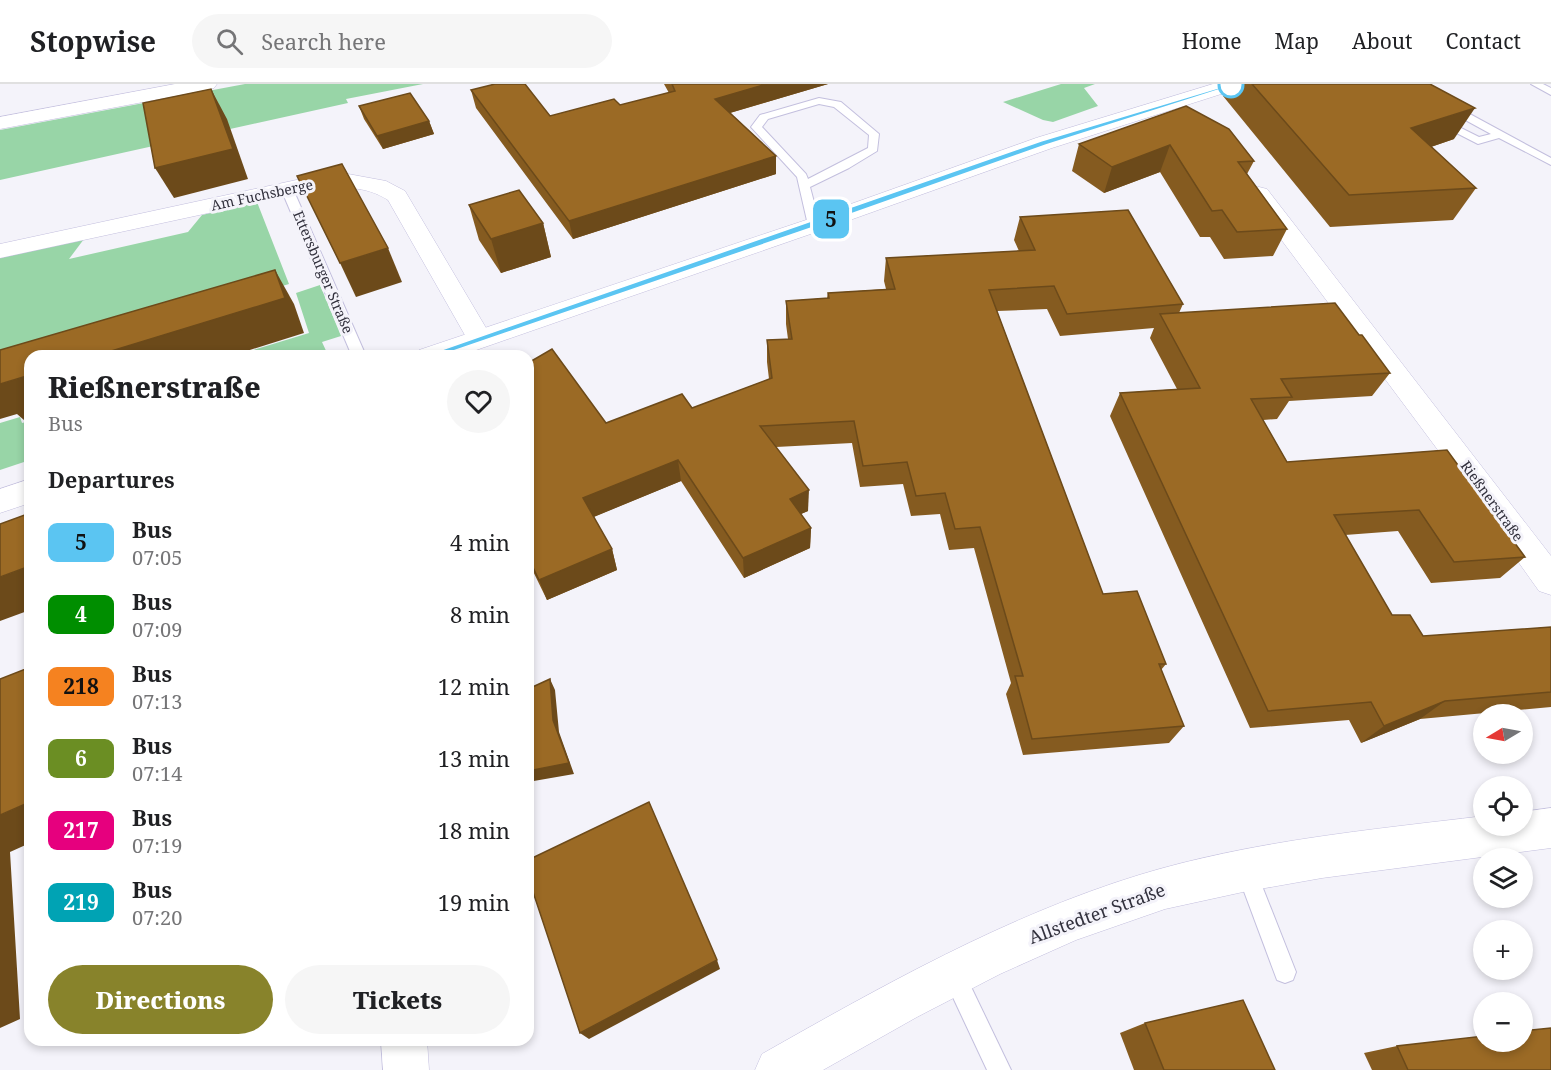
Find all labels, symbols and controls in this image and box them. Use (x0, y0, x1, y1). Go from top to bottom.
search box (192, 14, 612, 68)
text: Stopwise (30, 22, 156, 60)
icon: search (213, 25, 246, 58)
text: Search here (261, 26, 386, 56)
text: Home (1182, 27, 1242, 55)
text: Map (1275, 27, 1319, 55)
text: About (1352, 27, 1413, 55)
text: Contact (1446, 27, 1521, 55)
unlabelled marker (1218, 72, 1244, 98)
street label: Am Fuchsberge (209, 174, 315, 215)
line badge: 5 (812, 200, 850, 238)
text: 5 (825, 205, 837, 233)
street label: Ettersburger Straße (289, 208, 358, 336)
text: Rießnerstraße (48, 368, 261, 406)
button: heart (447, 370, 510, 433)
text: Bus (48, 410, 83, 437)
street label: Rießnerstraße (1457, 457, 1528, 545)
text: Departures (48, 464, 175, 494)
text: Bus (132, 514, 172, 544)
text: 4 min (450, 527, 510, 557)
text: 5 (75, 528, 87, 556)
text: 07:05 (132, 544, 182, 571)
text: Bus (132, 586, 172, 616)
text: 8 min (450, 599, 510, 629)
text: 4 (75, 600, 87, 628)
text: 07:09 (132, 616, 182, 643)
text: Bus (132, 658, 172, 688)
text: 12 min (438, 671, 510, 701)
text: 218 (63, 672, 99, 700)
text: 07:13 (132, 688, 182, 715)
north arrow (1473, 704, 1533, 764)
map controls (1473, 704, 1533, 1052)
text: Bus (132, 730, 172, 760)
text: 13 min (438, 743, 510, 773)
text: 6 (75, 744, 87, 772)
text: 07:14 (132, 760, 182, 787)
button: locate (1473, 776, 1533, 836)
text: Bus (132, 802, 172, 832)
text: 18 min (438, 815, 510, 845)
text: 217 (63, 816, 99, 844)
text: 07:19 (132, 832, 182, 859)
button: layers (1473, 848, 1533, 908)
text: Bus (132, 874, 172, 904)
street label: Allstedter Straße (1025, 877, 1168, 949)
text: 19 min (438, 887, 510, 917)
text: 219 (63, 888, 99, 916)
text: 07:20 (132, 904, 182, 931)
button: + (1473, 920, 1533, 980)
button: Directions (48, 965, 273, 1034)
button: Tickets (285, 965, 510, 1034)
button: − (1473, 992, 1533, 1052)

